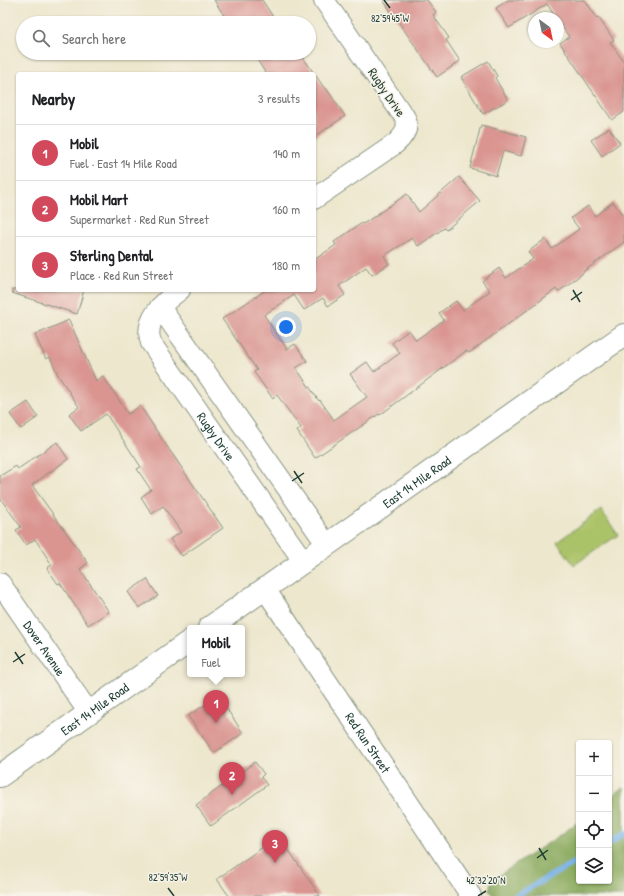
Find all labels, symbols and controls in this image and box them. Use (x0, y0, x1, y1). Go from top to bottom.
text: 82°59'45"W (371, 12, 410, 25)
north arrow (528, 12, 564, 48)
search box (16, 16, 316, 60)
icon: search (30, 27, 52, 49)
text: Search here (62, 28, 126, 49)
street label: Rugby Drive (364, 64, 410, 120)
text: Nearby (32, 87, 75, 110)
text: 3 results (258, 89, 300, 107)
text: Mobil (70, 133, 99, 154)
text: 1 (43, 144, 47, 162)
text: 140 m (273, 144, 300, 162)
text: Fuel · East 14 Mile Road (70, 154, 177, 172)
text: Mobil Mart (70, 189, 128, 210)
text: 2 (42, 200, 48, 218)
text: 160 m (272, 200, 300, 218)
text: Supermarket · Red Run Street (70, 210, 209, 228)
text: Sterling Dental (70, 245, 153, 266)
text: 3 (42, 256, 48, 274)
text: 180 m (272, 256, 300, 274)
text: Place · Red Run Street (70, 266, 173, 284)
your location (276, 317, 296, 337)
street label: Rugby Drive (193, 409, 239, 464)
street label: East 14 Mile Road (379, 451, 454, 512)
street label: Dover Avenue (19, 617, 70, 679)
popup (187, 625, 245, 677)
text: Mobil (202, 632, 230, 653)
text: Fuel (202, 653, 220, 671)
street label: East 14 Mile Road (57, 678, 132, 739)
pin: 1 (203, 690, 229, 723)
street label: Red Run Street (341, 709, 395, 777)
map controls (576, 740, 612, 884)
button: + (576, 740, 612, 776)
pin: 2 (219, 762, 245, 795)
button: − (576, 776, 612, 812)
button: locate (576, 812, 612, 848)
pin: 3 (262, 830, 288, 863)
button: layers (576, 848, 612, 884)
text: 82°59'35"W (149, 871, 188, 884)
text: 42°32'20"N (466, 874, 506, 887)

